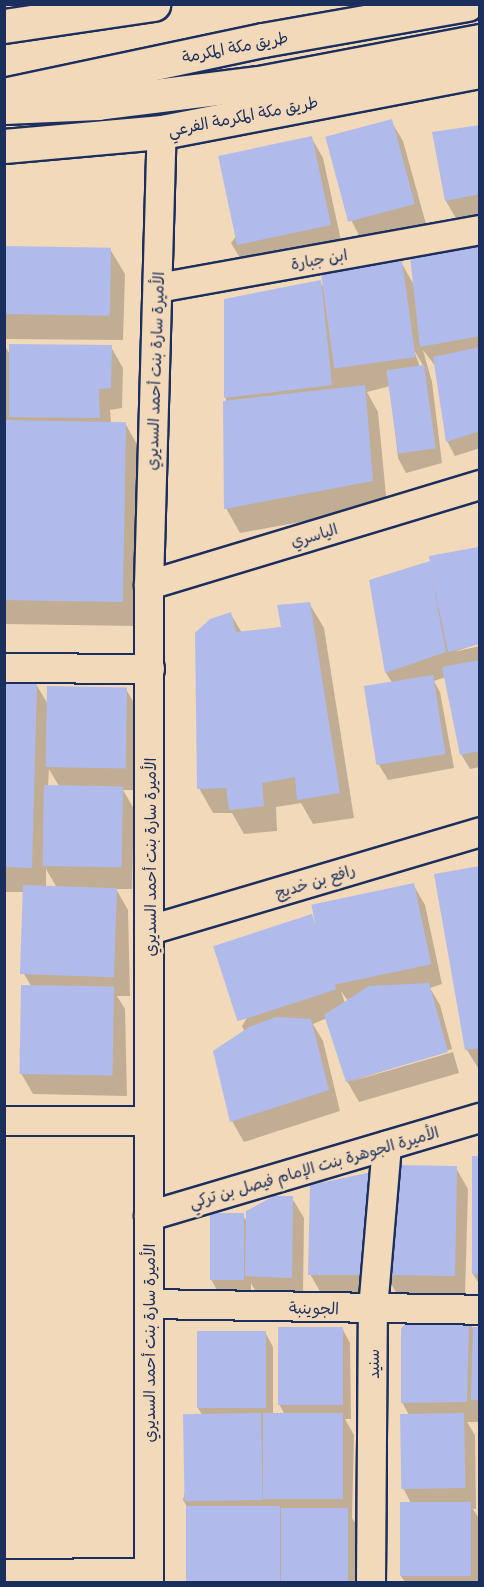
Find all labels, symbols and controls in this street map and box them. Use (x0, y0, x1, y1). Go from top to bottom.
street label: طريق مكة المكرمة (180, 27, 290, 67)
street label: طريق مكة المكرمة الفرعي (166, 92, 320, 140)
street label: ابن جبارة (289, 245, 349, 273)
street label: الأميرة سارة بنت أحمد السديري (142, 271, 168, 471)
street label: الياسري (288, 519, 340, 551)
street label: الأميرة سارة بنت أحمد السديري (140, 757, 160, 957)
street label: رافع بن خديج (273, 860, 357, 902)
street label: الأميرة الجوهرة بنت الإمام فيصل بن تركي (187, 1122, 441, 1212)
street label: الأميرة سارة بنت أحمد السديري (139, 1243, 159, 1443)
street label: الجوينبة (289, 1298, 339, 1318)
street label: سنيد (363, 1349, 383, 1379)

